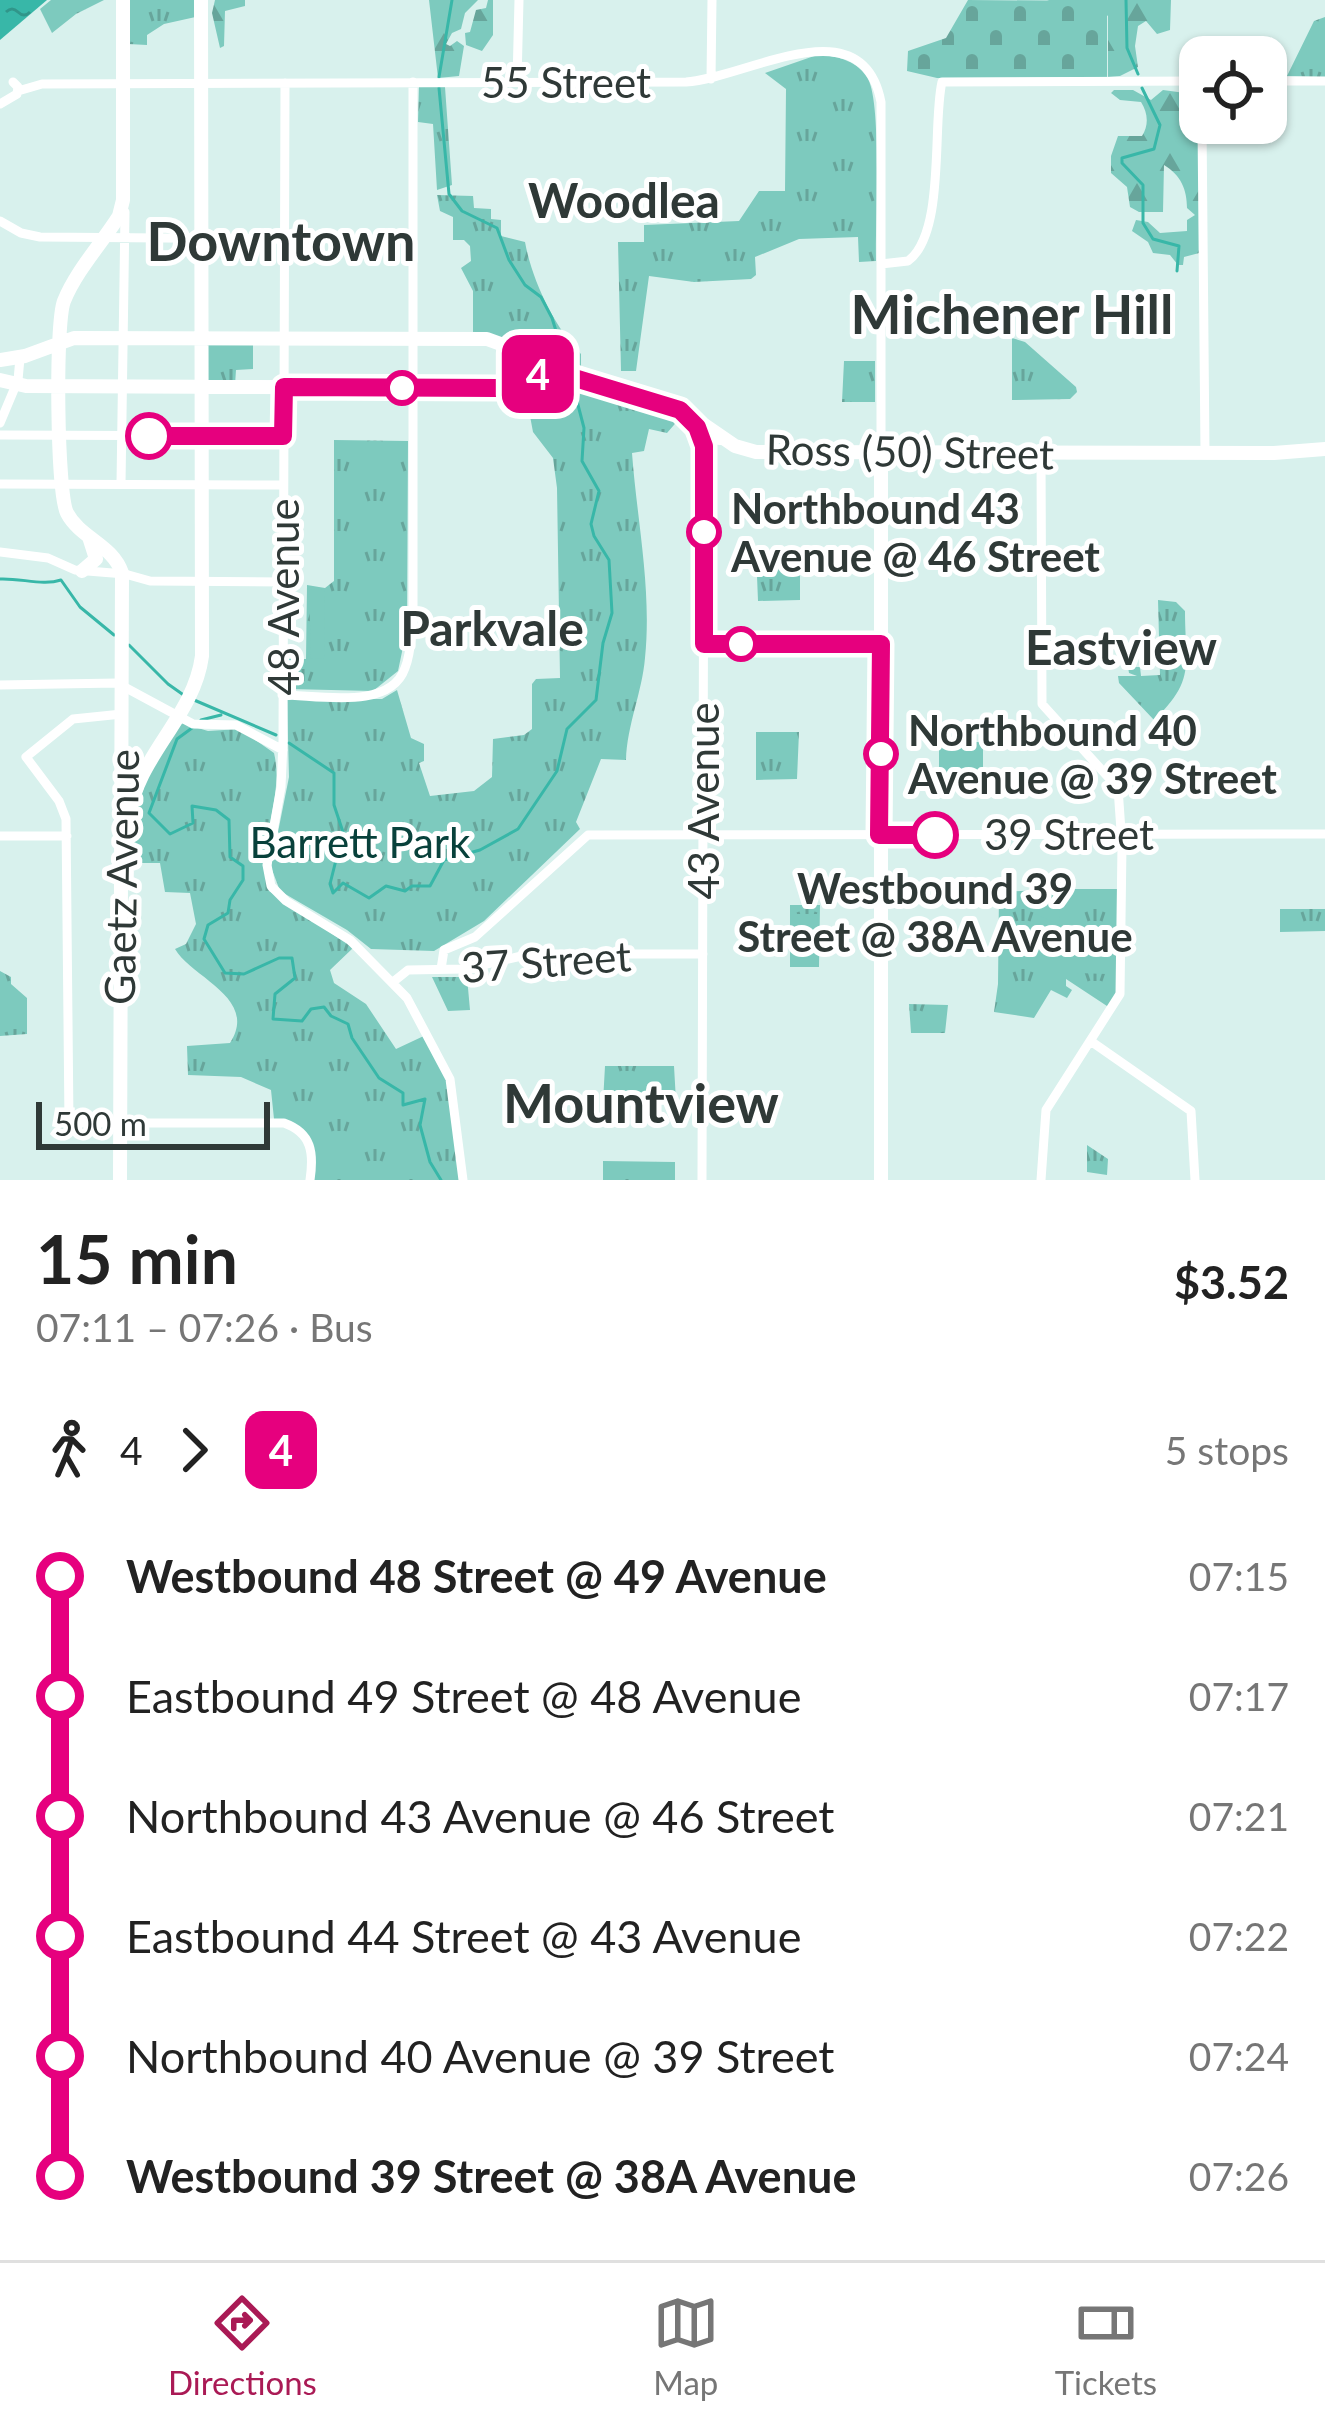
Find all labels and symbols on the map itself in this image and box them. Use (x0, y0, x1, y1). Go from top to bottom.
street label: 55 Street (481, 57, 651, 107)
district label: Woodlea (528, 171, 720, 228)
district label: Downtown (147, 208, 415, 273)
district label: Michener Hill (851, 281, 1173, 346)
line badge: 4 (499, 335, 577, 413)
unlabelled marker (386, 372, 418, 404)
unlabelled marker (127, 414, 171, 458)
street label: Ross (50) Street (765, 423, 1055, 479)
place label: Northbound 43 Avenue @ 46 Street (730, 483, 1100, 581)
street label: 48 Avenue (258, 498, 308, 696)
marker: Northbound 43 Avenue @ 46 Street (688, 516, 720, 548)
district label: Parkvale (400, 599, 584, 656)
district label: Eastview (1025, 618, 1218, 675)
unlabelled marker (725, 628, 757, 660)
street label: 43 Avenue (678, 702, 728, 900)
place label: Northbound 40 Avenue @ 39 Street (907, 705, 1277, 803)
marker: Northbound 40 Avenue @ 39 Street (865, 738, 897, 770)
street label: Gaetz Avenue (94, 749, 148, 1005)
street label: 39 Street (984, 809, 1154, 859)
marker: Westbound 39 Street @ 38A Avenue (913, 813, 957, 857)
park label: Barrett Park (250, 817, 471, 867)
place label: Westbound 39 Street @ 38A Avenue (737, 863, 1133, 961)
street label: 37 Street (459, 930, 633, 992)
district label: Mountview (503, 1070, 779, 1135)
scale bar (36, 1096, 270, 1149)

